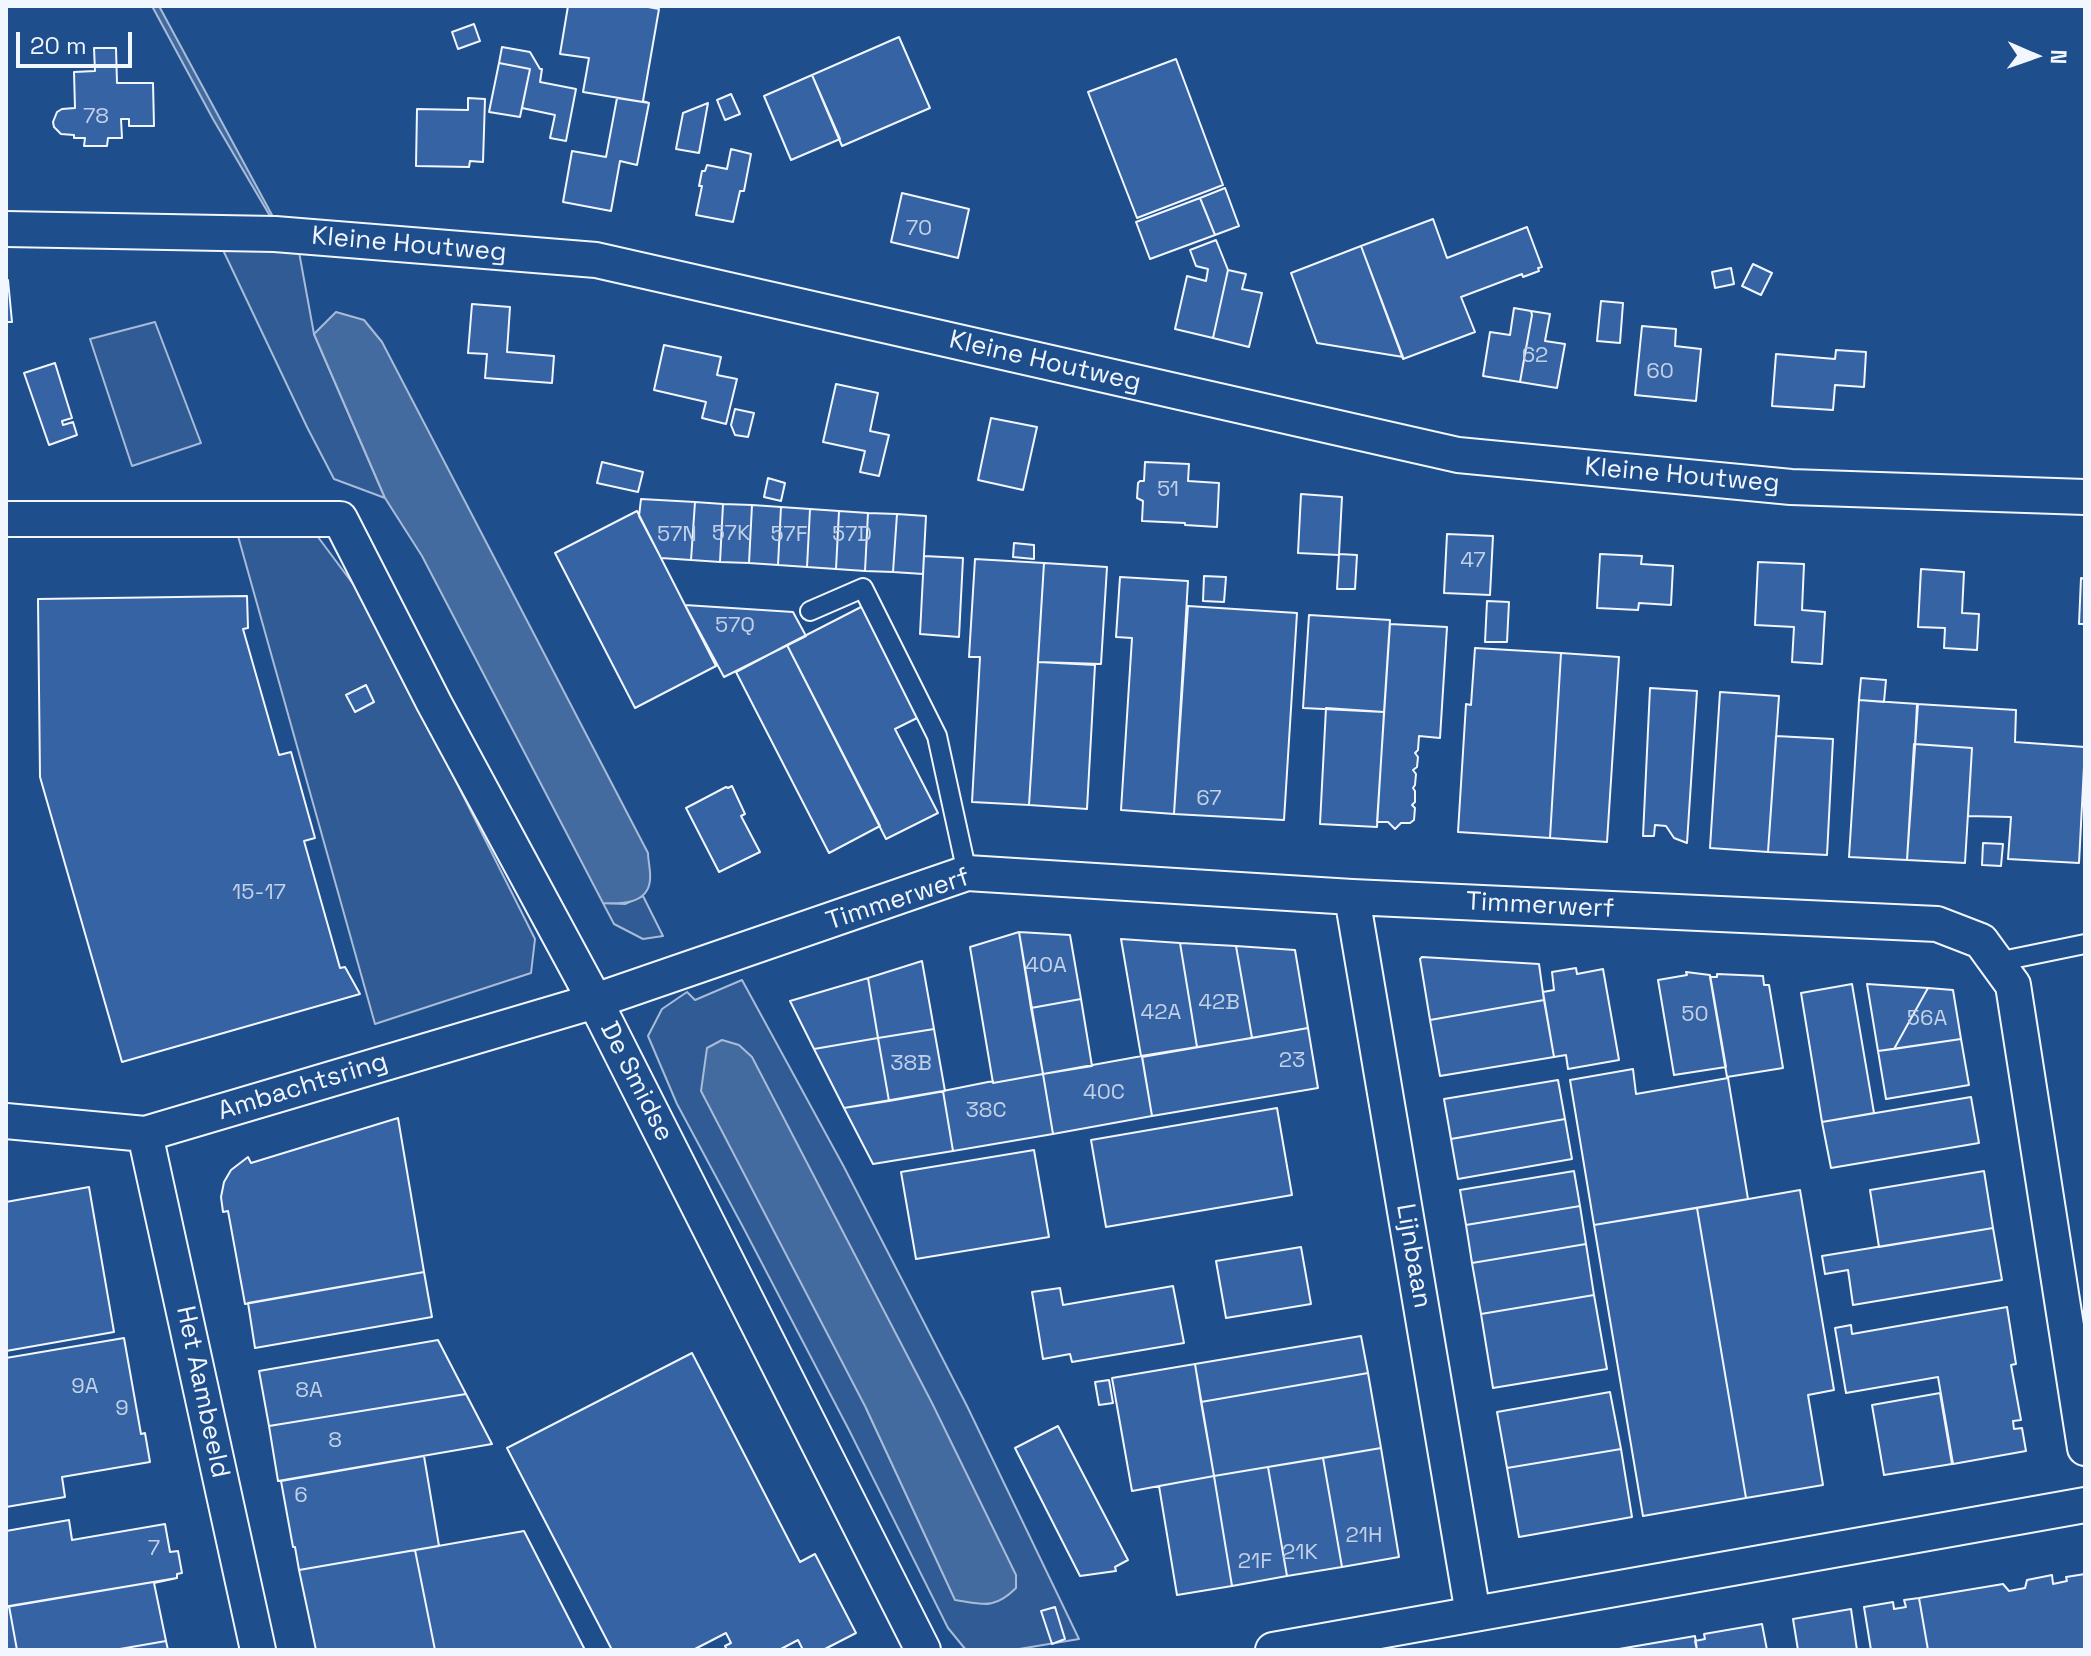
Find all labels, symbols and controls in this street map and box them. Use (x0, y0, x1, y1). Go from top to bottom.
scale bar (20, 16, 136, 66)
north arrow (1995, 16, 2075, 96)
text: 20 m (30, 30, 87, 61)
text: N (2045, 49, 2073, 65)
house number: 78 (83, 104, 109, 130)
house number: 70 (906, 216, 932, 242)
street label: Kleine Houtweg (310, 221, 508, 269)
street label: Kleine Houtweg (946, 325, 1144, 399)
house number: 62 (1522, 343, 1548, 369)
house number: 60 (1646, 359, 1674, 385)
street label: Kleine Houtweg (1583, 452, 1781, 500)
house number: 51 (1157, 477, 1179, 503)
house number: 57K (712, 521, 750, 547)
house number: 57N (657, 522, 697, 548)
house number: 57F (770, 522, 808, 548)
house number: 57D (832, 522, 872, 548)
house number: 47 (1460, 548, 1486, 574)
house number: 57Q (715, 613, 755, 639)
house number: 67 (1196, 786, 1222, 812)
street label: Timmerwerf (823, 862, 973, 938)
house number: 15-17 (232, 880, 286, 906)
street label: Timmerwerf (1465, 887, 1615, 925)
house number: 40A (1025, 953, 1067, 979)
house number: 42B (1198, 990, 1240, 1016)
house number: 42A (1141, 1000, 1181, 1026)
house number: 50 (1681, 1002, 1709, 1028)
house number: 56A (1907, 1006, 1947, 1032)
street label: De Smidse (593, 1017, 679, 1147)
street label: Ambachtsring (214, 1046, 392, 1128)
house number: 23 (1279, 1048, 1305, 1074)
house number: 38B (890, 1051, 932, 1077)
house number: 40C (1083, 1080, 1125, 1106)
house number: 38C (965, 1098, 1007, 1124)
street label: Lijnbaan (1388, 1201, 1438, 1311)
street label: Het Aambeeld (169, 1303, 235, 1481)
house number: 9A (71, 1374, 99, 1400)
house number: 8A (295, 1378, 323, 1404)
house number: 9 (115, 1396, 129, 1422)
house number: 8 (328, 1428, 342, 1454)
house number: 6 (294, 1483, 308, 1509)
house number: 21H (1346, 1523, 1382, 1549)
house number: 7 (148, 1536, 160, 1562)
house number: 21K (1282, 1540, 1318, 1566)
house number: 21F (1238, 1549, 1272, 1575)

